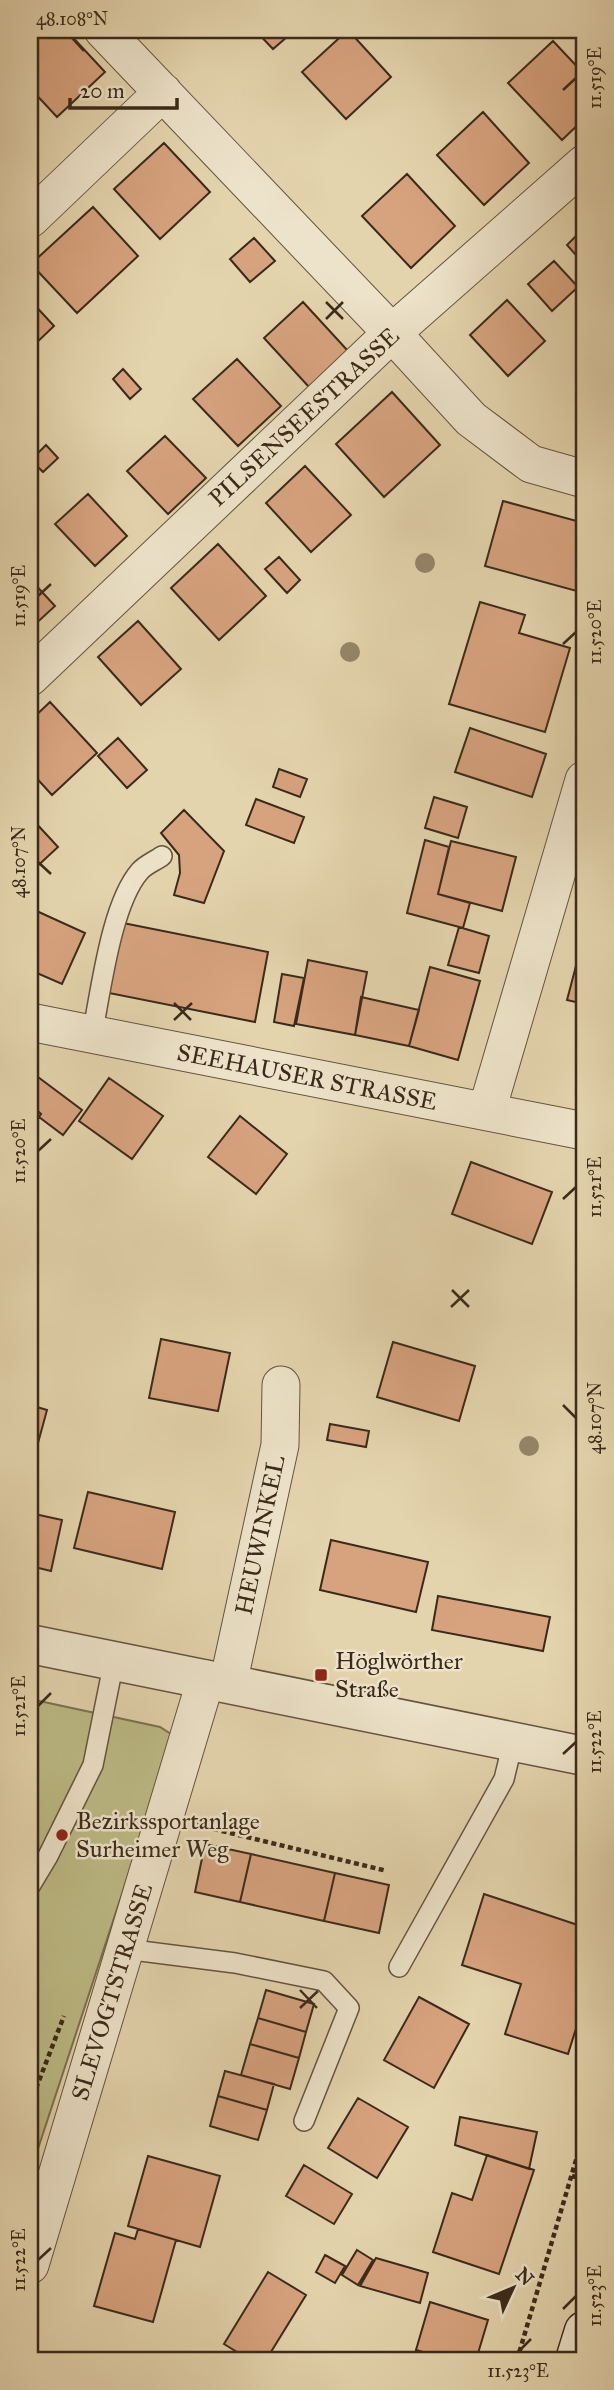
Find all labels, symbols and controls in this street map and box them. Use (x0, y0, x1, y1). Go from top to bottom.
text: 48.108°N (36, 8, 108, 30)
text: 11.519°E (584, 47, 606, 109)
scale bar (70, 66, 177, 110)
text: 20 m (80, 78, 125, 104)
street label: PILSENSEESTRASSE (203, 321, 405, 513)
text: 11.519°E (8, 565, 30, 627)
text: 11.520°E (584, 599, 606, 664)
text: 48.107°N (8, 826, 30, 898)
street label: SEEHAUSER STRASSE (175, 1037, 439, 1117)
text: 11.520°E (8, 1118, 30, 1183)
text: 11.521°E (584, 1156, 606, 1218)
text: 48.107°N (584, 1382, 606, 1454)
street label: HEUWINKEL (228, 1452, 292, 1617)
place label: Höglwörther Straße (335, 1646, 463, 1704)
marker: Höglwörther Straße (313, 1667, 329, 1683)
text: 11.521°E (8, 1675, 30, 1737)
text: 11.522°E (584, 1710, 606, 1774)
place label: Bezirkssportanlage Surheimer Weg (76, 1806, 260, 1864)
marker: Bezirkssportanlage Surheimer Weg (54, 1827, 70, 1843)
street label: SLEVOGTSTRASSE (65, 1880, 159, 2104)
text: 11.522°E (8, 2228, 30, 2292)
north arrow (477, 2254, 548, 2324)
text: N (511, 2263, 539, 2290)
text: 11.523°E (584, 2265, 606, 2327)
text: 11.523°E (487, 2360, 549, 2382)

